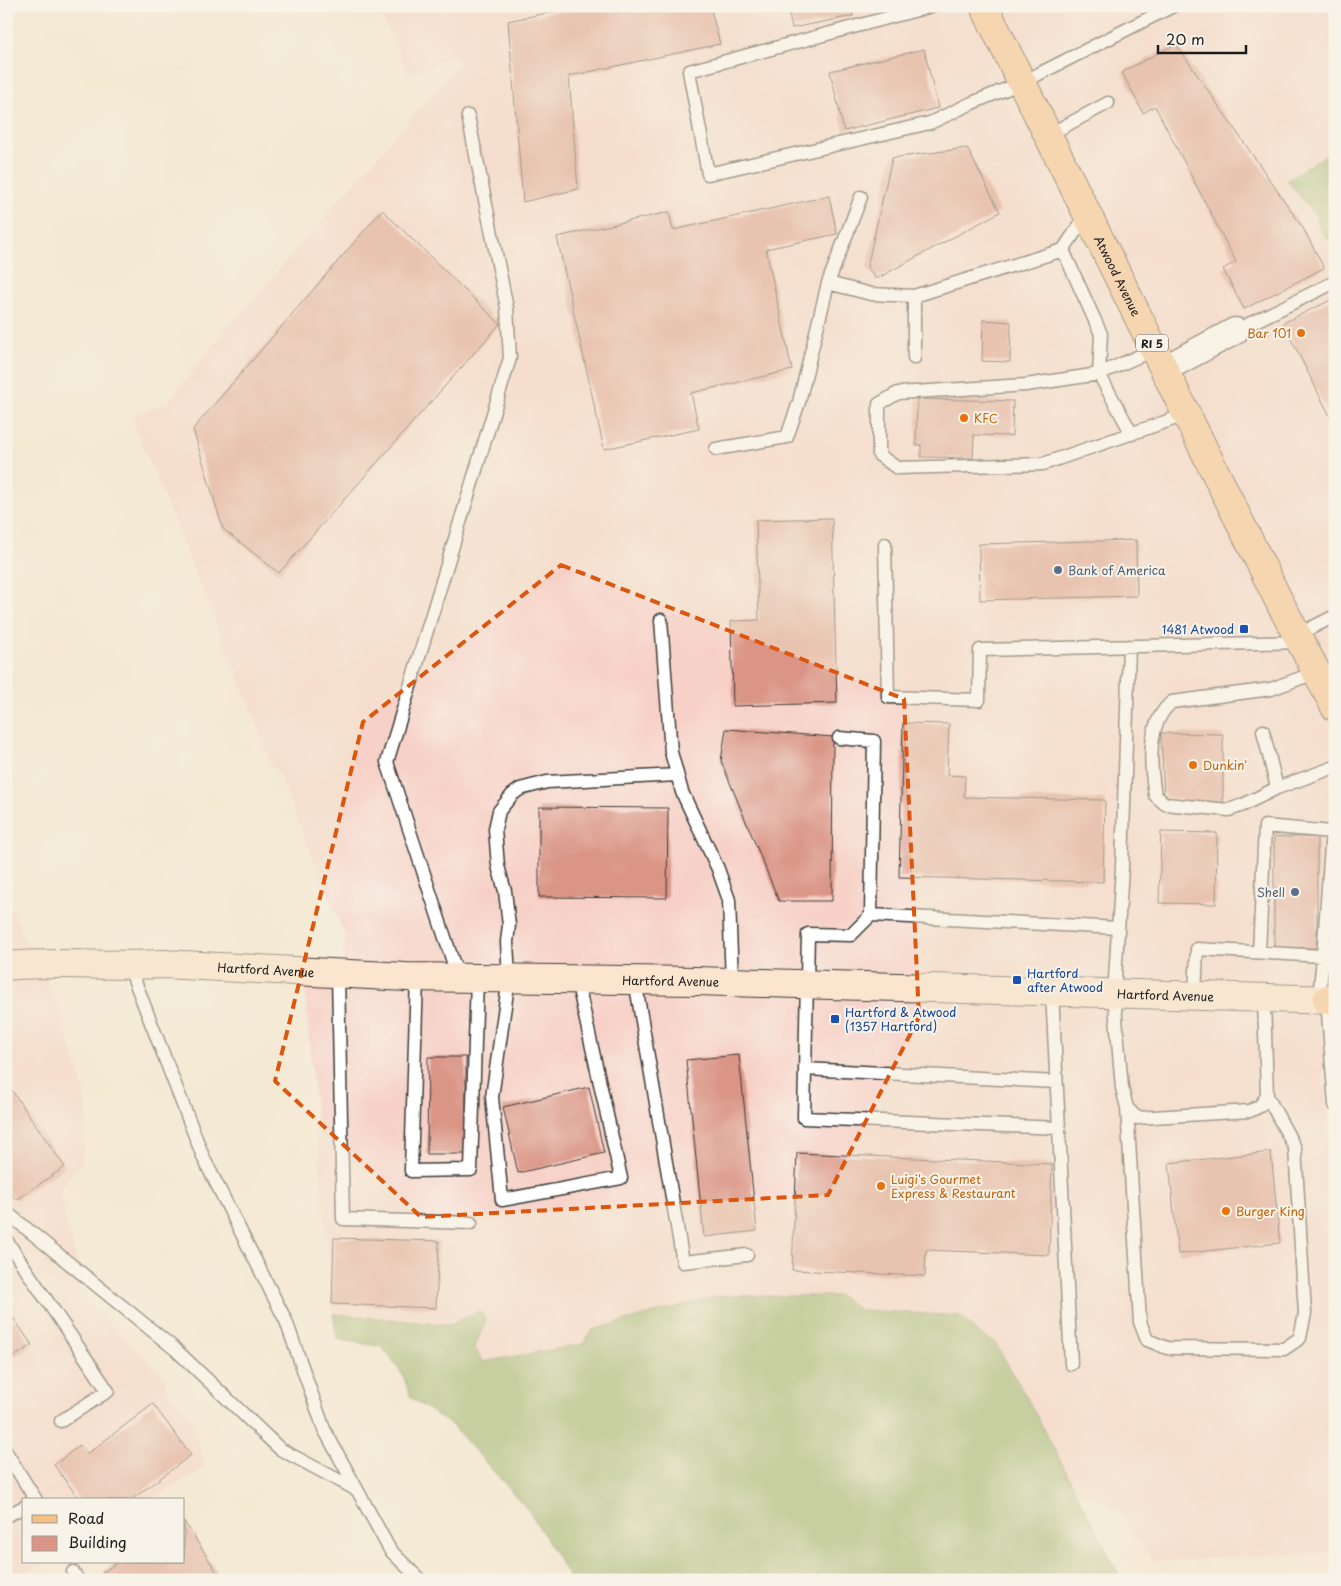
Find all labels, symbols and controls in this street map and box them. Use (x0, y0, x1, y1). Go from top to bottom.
scale bar (1158, 22, 1246, 54)
text: 20 m (1166, 27, 1205, 50)
street label: Atwood Avenue (1090, 232, 1146, 320)
place label: Bar 101 (1247, 324, 1291, 342)
marker: Bar 101 (1295, 327, 1307, 339)
road number: RI 5 (1136, 334, 1168, 352)
place label: KFC (974, 409, 998, 427)
marker: KFC (958, 412, 970, 424)
place label: Bank of America (1068, 561, 1166, 579)
marker: Bank of America (1052, 564, 1064, 576)
place label: 1481 Atwood (1162, 620, 1234, 638)
marker: 1481 Atwood (1238, 623, 1250, 635)
place label: Dunkin' (1203, 756, 1247, 774)
marker: Dunkin' (1187, 759, 1199, 771)
place label: Shell (1257, 883, 1285, 901)
marker: Shell (1289, 886, 1301, 898)
street label: Hartford Avenue (217, 958, 315, 981)
place label: Hartford after Atwood (1027, 964, 1103, 996)
street label: Hartford Avenue (622, 971, 720, 991)
marker: Hartford after Atwood (1011, 974, 1023, 986)
street label: Hartford Avenue (1117, 985, 1215, 1005)
place label: Hartford & Atwood (1357 Hartford) (845, 1003, 956, 1035)
marker: Hartford & Atwood (1357 Hartford) (829, 1013, 841, 1025)
place label: Luigi's Gourmet Express & Restaurant (891, 1170, 1016, 1202)
marker: Luigi's Gourmet Express & Restaurant (875, 1180, 887, 1192)
place label: Burger King (1236, 1202, 1305, 1220)
marker: Burger King (1220, 1205, 1232, 1217)
legend (22, 1498, 185, 1564)
text: Road (68, 1506, 104, 1529)
text: Building (68, 1530, 127, 1553)

